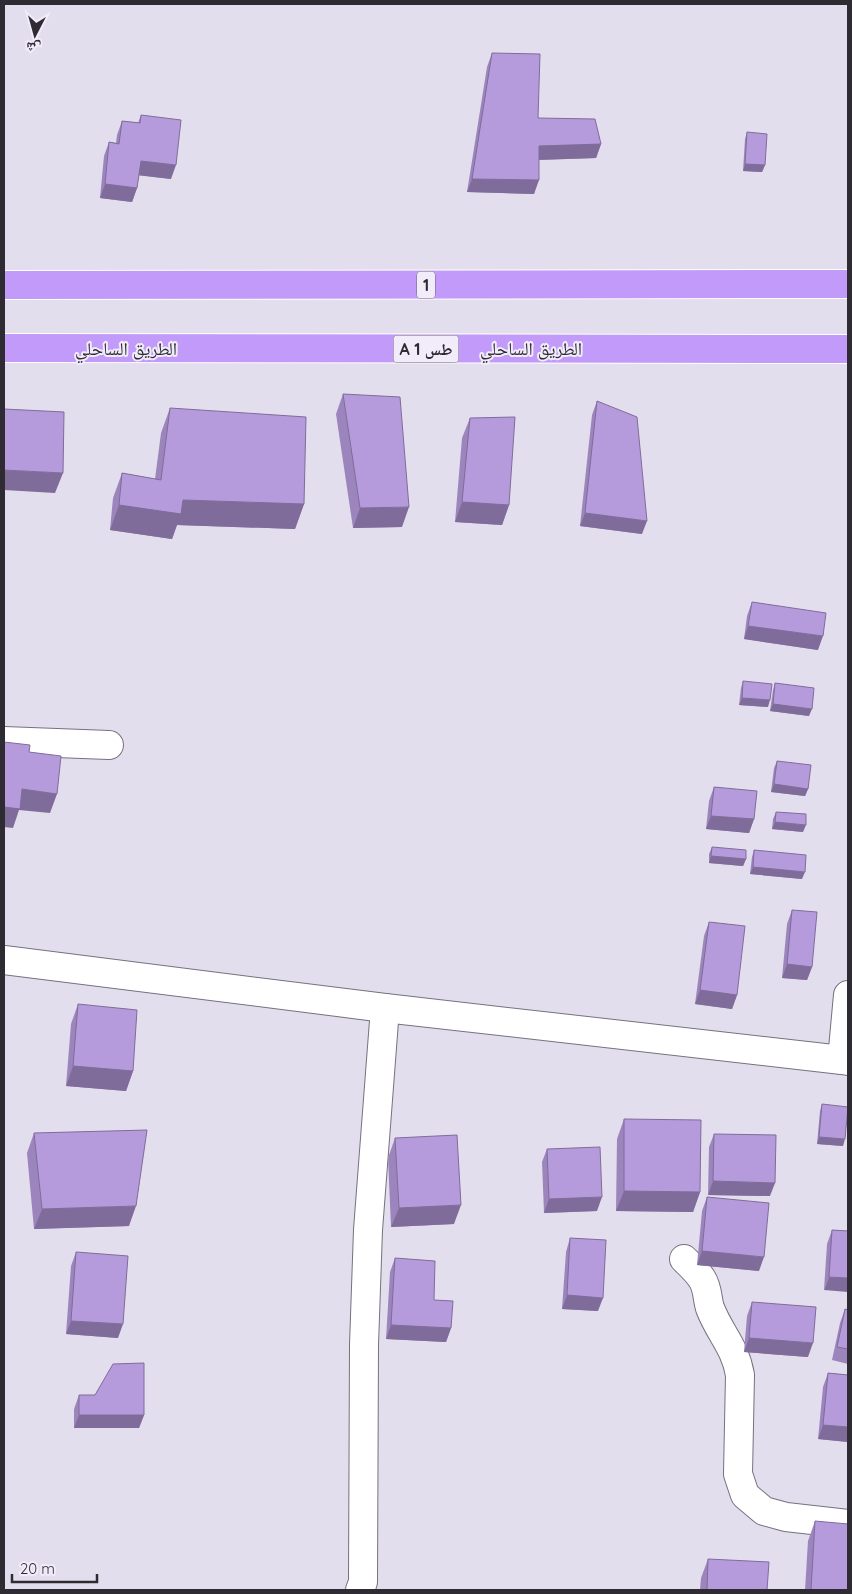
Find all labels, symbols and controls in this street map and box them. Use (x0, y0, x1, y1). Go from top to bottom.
north arrow (10, 10, 60, 60)
text: ش (25, 38, 42, 58)
road number: 1 (417, 272, 435, 298)
road number: A 1 طس (394, 336, 458, 362)
street label: الطريق الساحلي (75, 337, 177, 364)
street label: الطريق الساحلي (480, 337, 582, 364)
scale bar (12, 1552, 98, 1584)
text: 20 m (20, 1559, 55, 1578)

